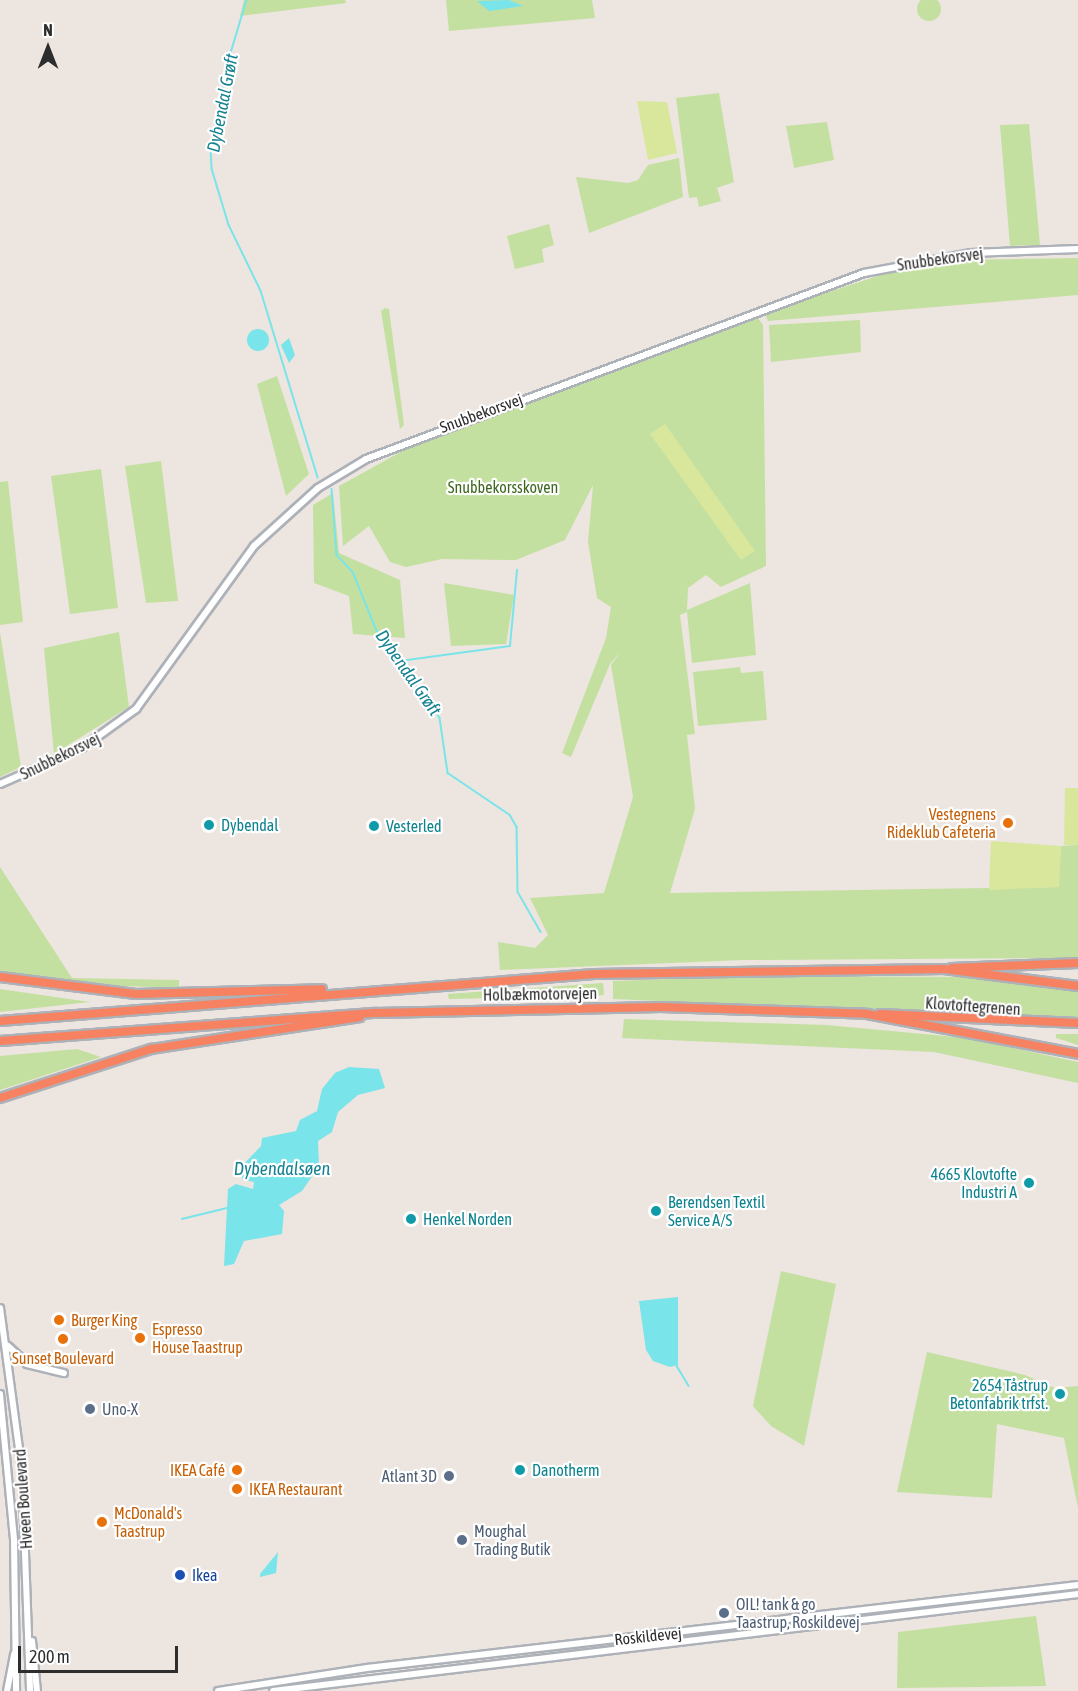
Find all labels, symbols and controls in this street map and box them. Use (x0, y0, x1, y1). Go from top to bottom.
north arrow (18, 18, 78, 78)
text: N (43, 21, 53, 39)
water label: Dybendal Grøft (203, 52, 243, 154)
street label: Snubbekorsvej (896, 243, 984, 275)
street label: Snubbekorsvej (437, 389, 525, 437)
park label: Snubbekorsskoven (448, 477, 558, 497)
water label: Dybendal Grøft (370, 626, 446, 720)
street label: Snubbekorsvej (17, 728, 103, 784)
place label: Vestegnens Rideklub Cafeteria (887, 804, 996, 842)
place label: Dybendal (221, 815, 278, 835)
place label: Vesterled (386, 816, 442, 836)
marker: Vestegnens Rideklub Cafeteria (1001, 816, 1015, 830)
marker: Dybendal (202, 818, 216, 832)
marker: Vesterled (367, 819, 381, 833)
street label: Holbækmotorvejen (483, 983, 597, 1005)
street label: Klovtoftegrenen (925, 993, 1021, 1019)
water label: Dybendalsøen (234, 1158, 330, 1180)
place label: 4665 Klovtofte Industri A (931, 1164, 1017, 1202)
marker: 4665 Klovtofte Industri A (1022, 1176, 1036, 1190)
place label: Berendsen Textil Service A/S (668, 1192, 765, 1230)
marker: Berendsen Textil Service A/S (649, 1204, 663, 1218)
place label: Henkel Norden (423, 1209, 512, 1229)
marker: Henkel Norden (404, 1212, 418, 1226)
place label: Burger King (71, 1310, 137, 1330)
marker: Burger King (52, 1313, 66, 1327)
place label: Espresso House Taastrup (152, 1319, 243, 1357)
marker: Espresso House Taastrup (133, 1331, 147, 1345)
marker: Sunset Boulevard (56, 1332, 70, 1346)
place label: Sunset Boulevard (12, 1348, 114, 1368)
place label: 2654 Tåstrup Betonfabrik trfst. (950, 1375, 1048, 1413)
marker: 2654 Tåstrup Betonfabrik trfst. (1053, 1387, 1067, 1401)
place label: Uno-X (102, 1399, 138, 1419)
marker: Uno-X (83, 1402, 97, 1416)
street label: Hveen Boulevard (10, 1448, 36, 1550)
place label: IKEA Café (170, 1460, 225, 1480)
place label: Danotherm (532, 1460, 600, 1480)
marker: IKEA Café (230, 1463, 244, 1477)
marker: Danotherm (513, 1463, 527, 1477)
place label: Atlant 3D (382, 1466, 437, 1486)
marker: Atlant 3D (442, 1469, 456, 1483)
place label: IKEA Restaurant (249, 1479, 343, 1499)
marker: IKEA Restaurant (230, 1482, 244, 1496)
place label: McDonald's Taastrup (114, 1503, 182, 1541)
marker: McDonald's Taastrup (95, 1515, 109, 1529)
place label: Moughal Trading Butik (474, 1521, 551, 1559)
marker: Moughal Trading Butik (455, 1533, 469, 1547)
place label: Ikea (192, 1565, 218, 1585)
marker: Ikea (173, 1568, 187, 1582)
place label: OIL! tank & go Taastrup, Roskildevej (736, 1594, 860, 1632)
marker: OIL! tank & go Taastrup, Roskildevej (717, 1606, 731, 1620)
street label: Roskildevej (613, 1623, 683, 1649)
scale bar (21, 1634, 182, 1672)
text: 200 m (29, 1646, 70, 1667)

